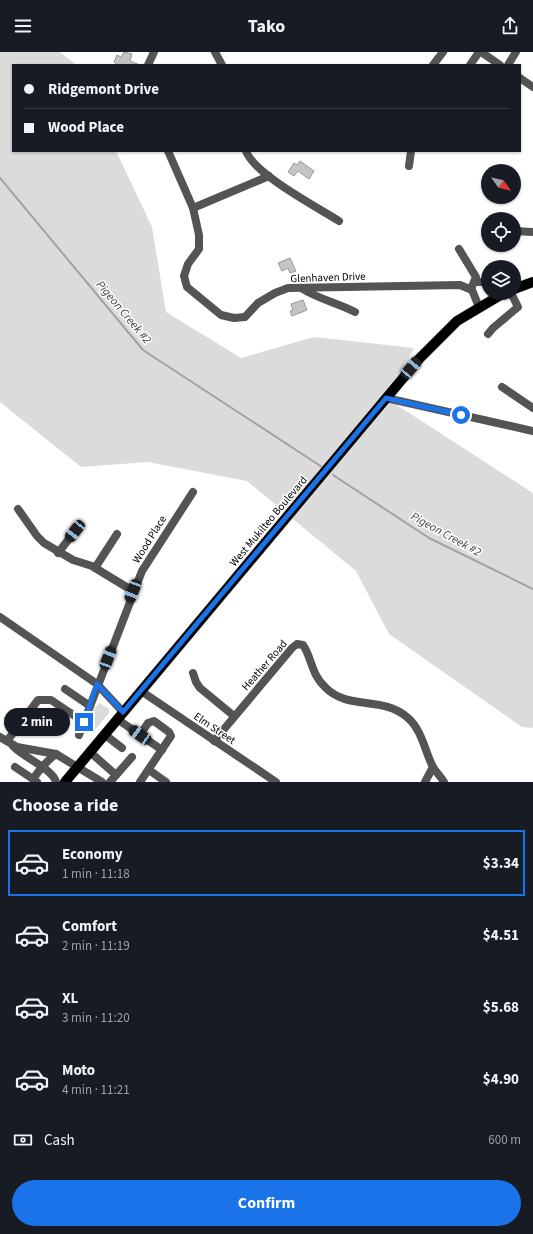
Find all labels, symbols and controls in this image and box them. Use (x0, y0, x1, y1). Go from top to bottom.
text: Tako (248, 14, 285, 39)
icon: menu (12, 15, 34, 37)
icon: share (499, 15, 521, 37)
text: Ridgemont Drive (48, 79, 159, 100)
text: Wood Place (48, 117, 124, 138)
north arrow (481, 164, 521, 204)
map controls (481, 164, 521, 300)
button: locate (481, 212, 521, 252)
button: layers (481, 260, 521, 300)
street label: Glenhaven Drive (290, 269, 366, 286)
water label: Pigeon Creek #2 (92, 277, 155, 348)
car (399, 355, 423, 381)
route start (452, 406, 470, 424)
street label: West Mukilteo Boulevard (226, 473, 311, 570)
water label: Pigeon Creek #2 (407, 508, 484, 561)
street label: Wood Place (129, 512, 170, 566)
car (63, 518, 87, 544)
car (123, 578, 143, 604)
street label: Heather Road (238, 637, 291, 694)
car (98, 645, 118, 671)
callout: 2 min (4, 708, 70, 736)
street label: Elm Street (191, 709, 239, 748)
text: 2 min (21, 713, 53, 731)
route end (75, 713, 93, 731)
car (127, 723, 153, 747)
text: Choose a ride (12, 793, 118, 818)
text: Economy (62, 844, 123, 865)
icon: car (14, 845, 50, 881)
text: $3.34 (483, 853, 519, 874)
text: 1 min · 11:18 (62, 865, 130, 883)
text: Comfort (62, 916, 117, 937)
icon: car (14, 917, 50, 953)
text: $4.51 (483, 925, 519, 946)
text: 2 min · 11:19 (62, 937, 130, 955)
text: XL (62, 988, 78, 1009)
icon: car (14, 989, 50, 1025)
text: $5.68 (483, 997, 519, 1018)
text: 3 min · 11:20 (62, 1009, 130, 1027)
text: Moto (62, 1060, 95, 1081)
icon: car (14, 1061, 50, 1097)
text: $4.90 (483, 1069, 519, 1090)
text: 4 min · 11:21 (62, 1081, 130, 1099)
icon: cash (12, 1129, 34, 1151)
text: Cash (44, 1130, 75, 1151)
text: 600 m (488, 1131, 521, 1149)
button: Confirm (12, 1180, 521, 1226)

